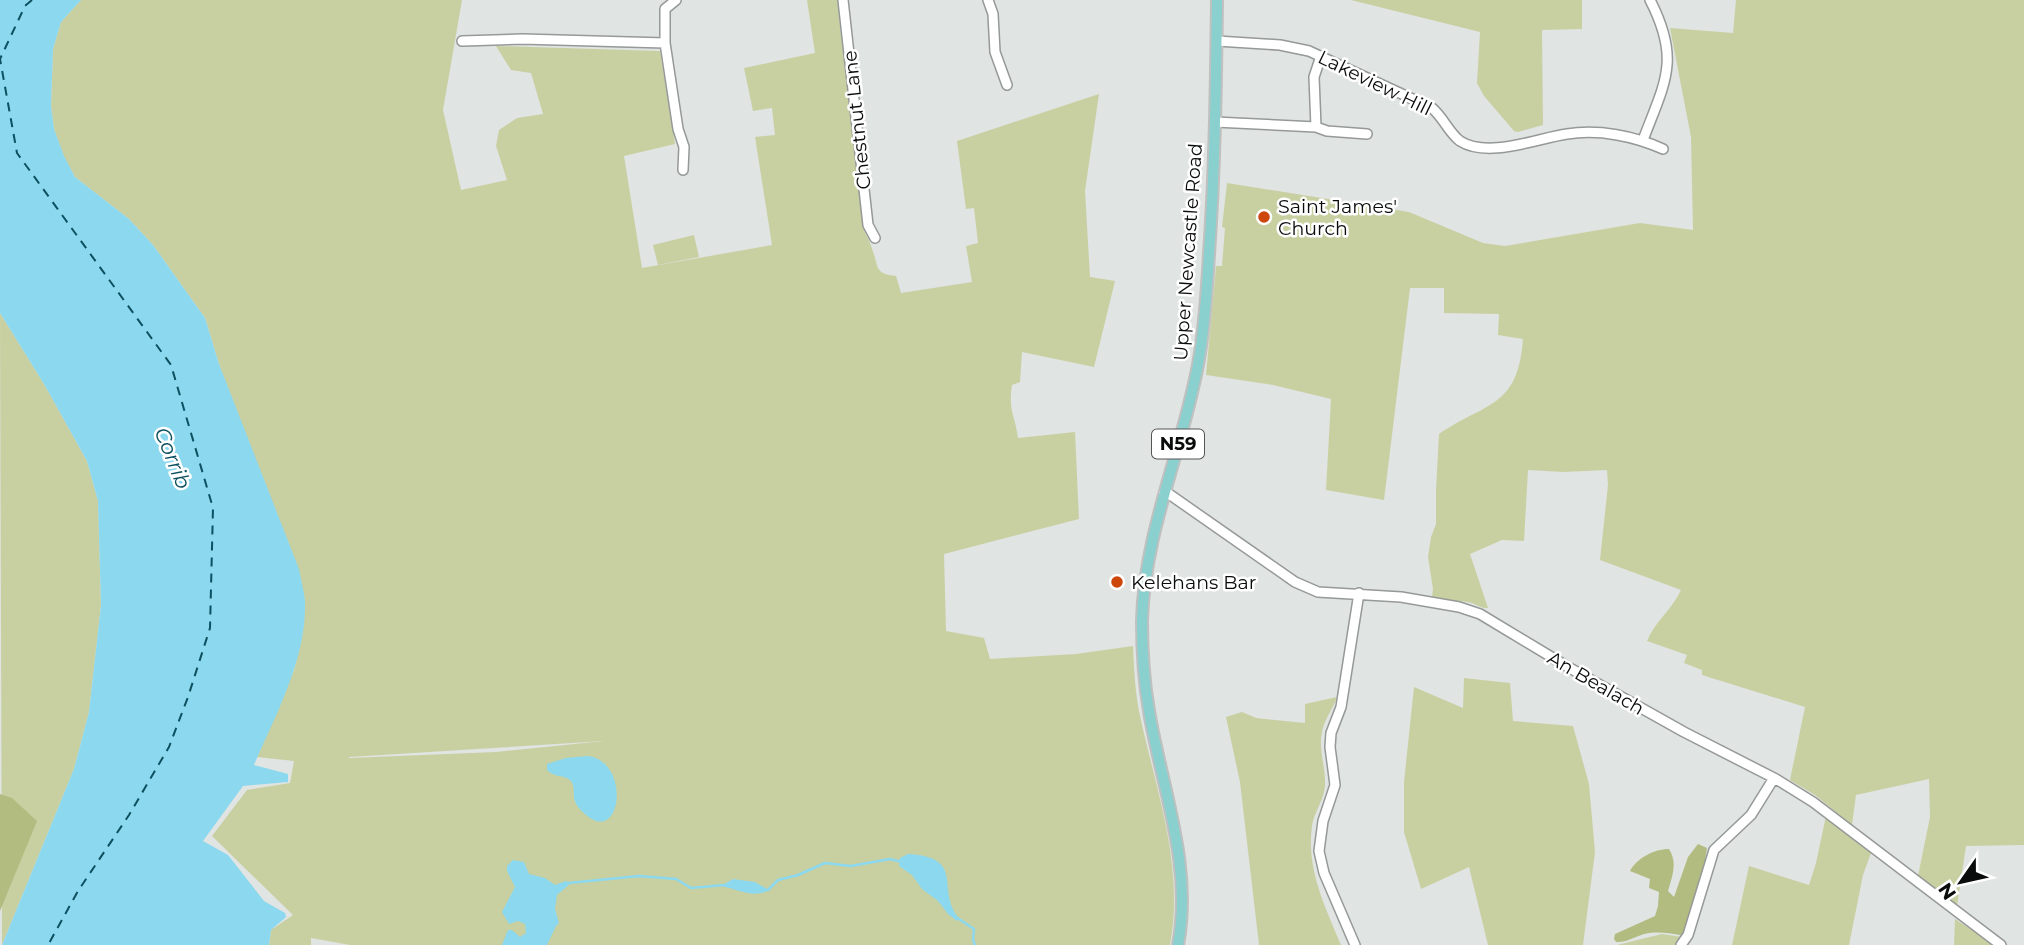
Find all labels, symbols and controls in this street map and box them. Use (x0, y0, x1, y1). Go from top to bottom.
street label: Lakeview Hill (1314, 46, 1436, 120)
street label: Chestnut Lane (838, 49, 876, 191)
street label: Upper Newcastle Road (1169, 142, 1207, 362)
place label: Saint James' Church (1278, 195, 1397, 240)
marker: Saint James' Church (1256, 209, 1272, 225)
water label: Corrib (149, 424, 197, 492)
road number: N59 (1152, 430, 1204, 458)
place label: Kelehans Bar (1131, 571, 1256, 594)
marker: Kelehans Bar (1109, 574, 1125, 590)
street label: An Bealach (1544, 646, 1648, 720)
north arrow (1926, 847, 1996, 917)
text: N (1933, 878, 1961, 904)

